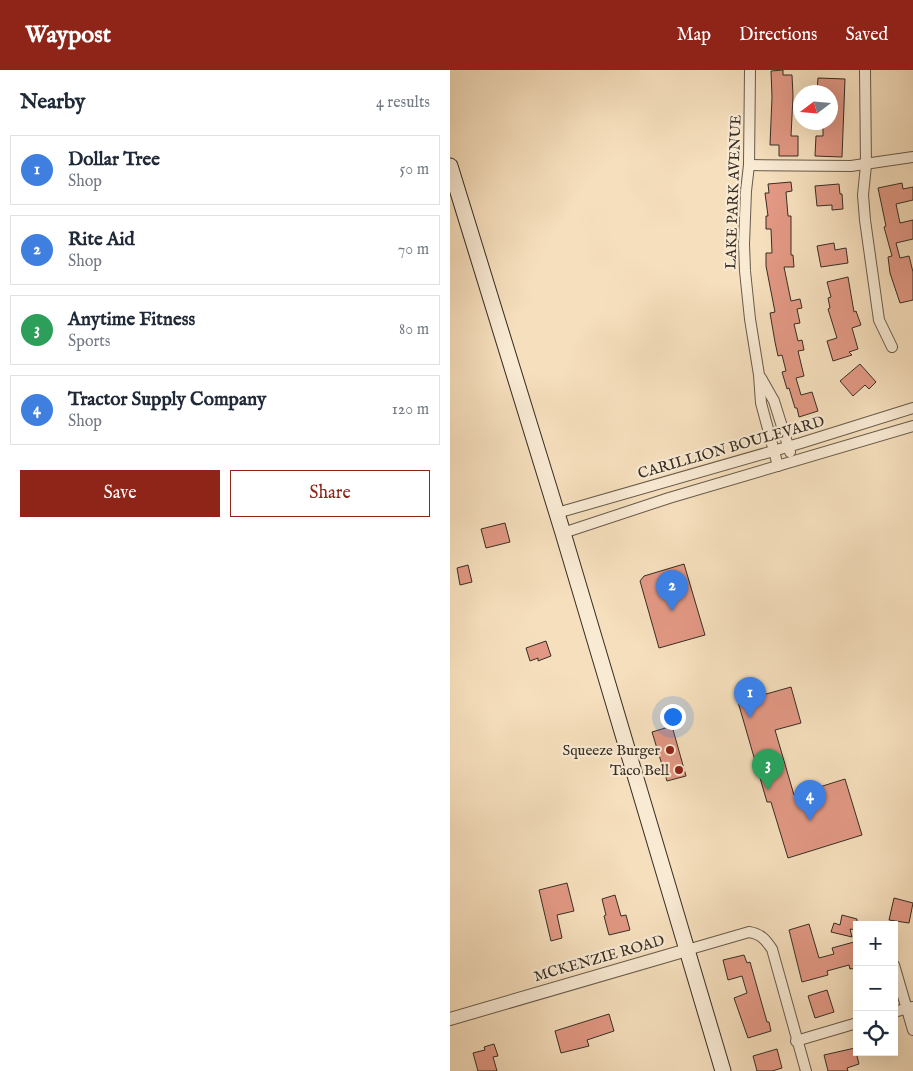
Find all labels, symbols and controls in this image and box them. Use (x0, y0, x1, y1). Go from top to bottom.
text: Waypost (25, 20, 111, 51)
text: Map (677, 24, 711, 47)
text: Directions (739, 24, 817, 47)
text: Saved (845, 24, 888, 47)
north arrow (793, 85, 838, 130)
text: Nearby (20, 89, 85, 116)
text: 4 results (376, 93, 430, 113)
street label: LAKE PARK AVENUE (721, 114, 746, 270)
text: Dollar Tree (68, 148, 160, 172)
text: 1 (34, 160, 40, 180)
text: 50 m (400, 160, 429, 180)
text: Shop (68, 172, 102, 192)
text: Rite Aid (68, 228, 135, 252)
text: 2 (33, 240, 41, 260)
text: 70 m (398, 240, 429, 260)
text: Shop (68, 252, 102, 272)
text: Anytime Fitness (68, 308, 195, 332)
text: 3 (34, 320, 40, 340)
text: 80 m (399, 320, 429, 340)
text: Sports (68, 332, 110, 352)
text: Tractor Supply Company (68, 388, 266, 412)
text: 4 (33, 400, 41, 420)
text: 120 m (392, 400, 429, 420)
text: Shop (68, 412, 102, 432)
street label: CARILLION BOULEVARD (636, 412, 827, 483)
button: Save (20, 470, 220, 517)
button: Share (230, 470, 430, 517)
pin: 2 (656, 570, 688, 611)
pin: 1 (734, 677, 766, 718)
your location (660, 704, 686, 730)
place label: Squeeze Burger (563, 741, 660, 760)
marker: Squeeze Burger (664, 744, 676, 756)
pin: 3 (752, 749, 784, 790)
place label: Taco Bell (610, 761, 670, 780)
marker: Taco Bell (673, 764, 685, 776)
pin: 4 (794, 780, 826, 821)
map controls (853, 921, 898, 1056)
button: + (853, 921, 898, 966)
street label: MCKENZIE ROAD (532, 931, 667, 986)
button: − (853, 966, 898, 1011)
button: locate (853, 1011, 898, 1056)

